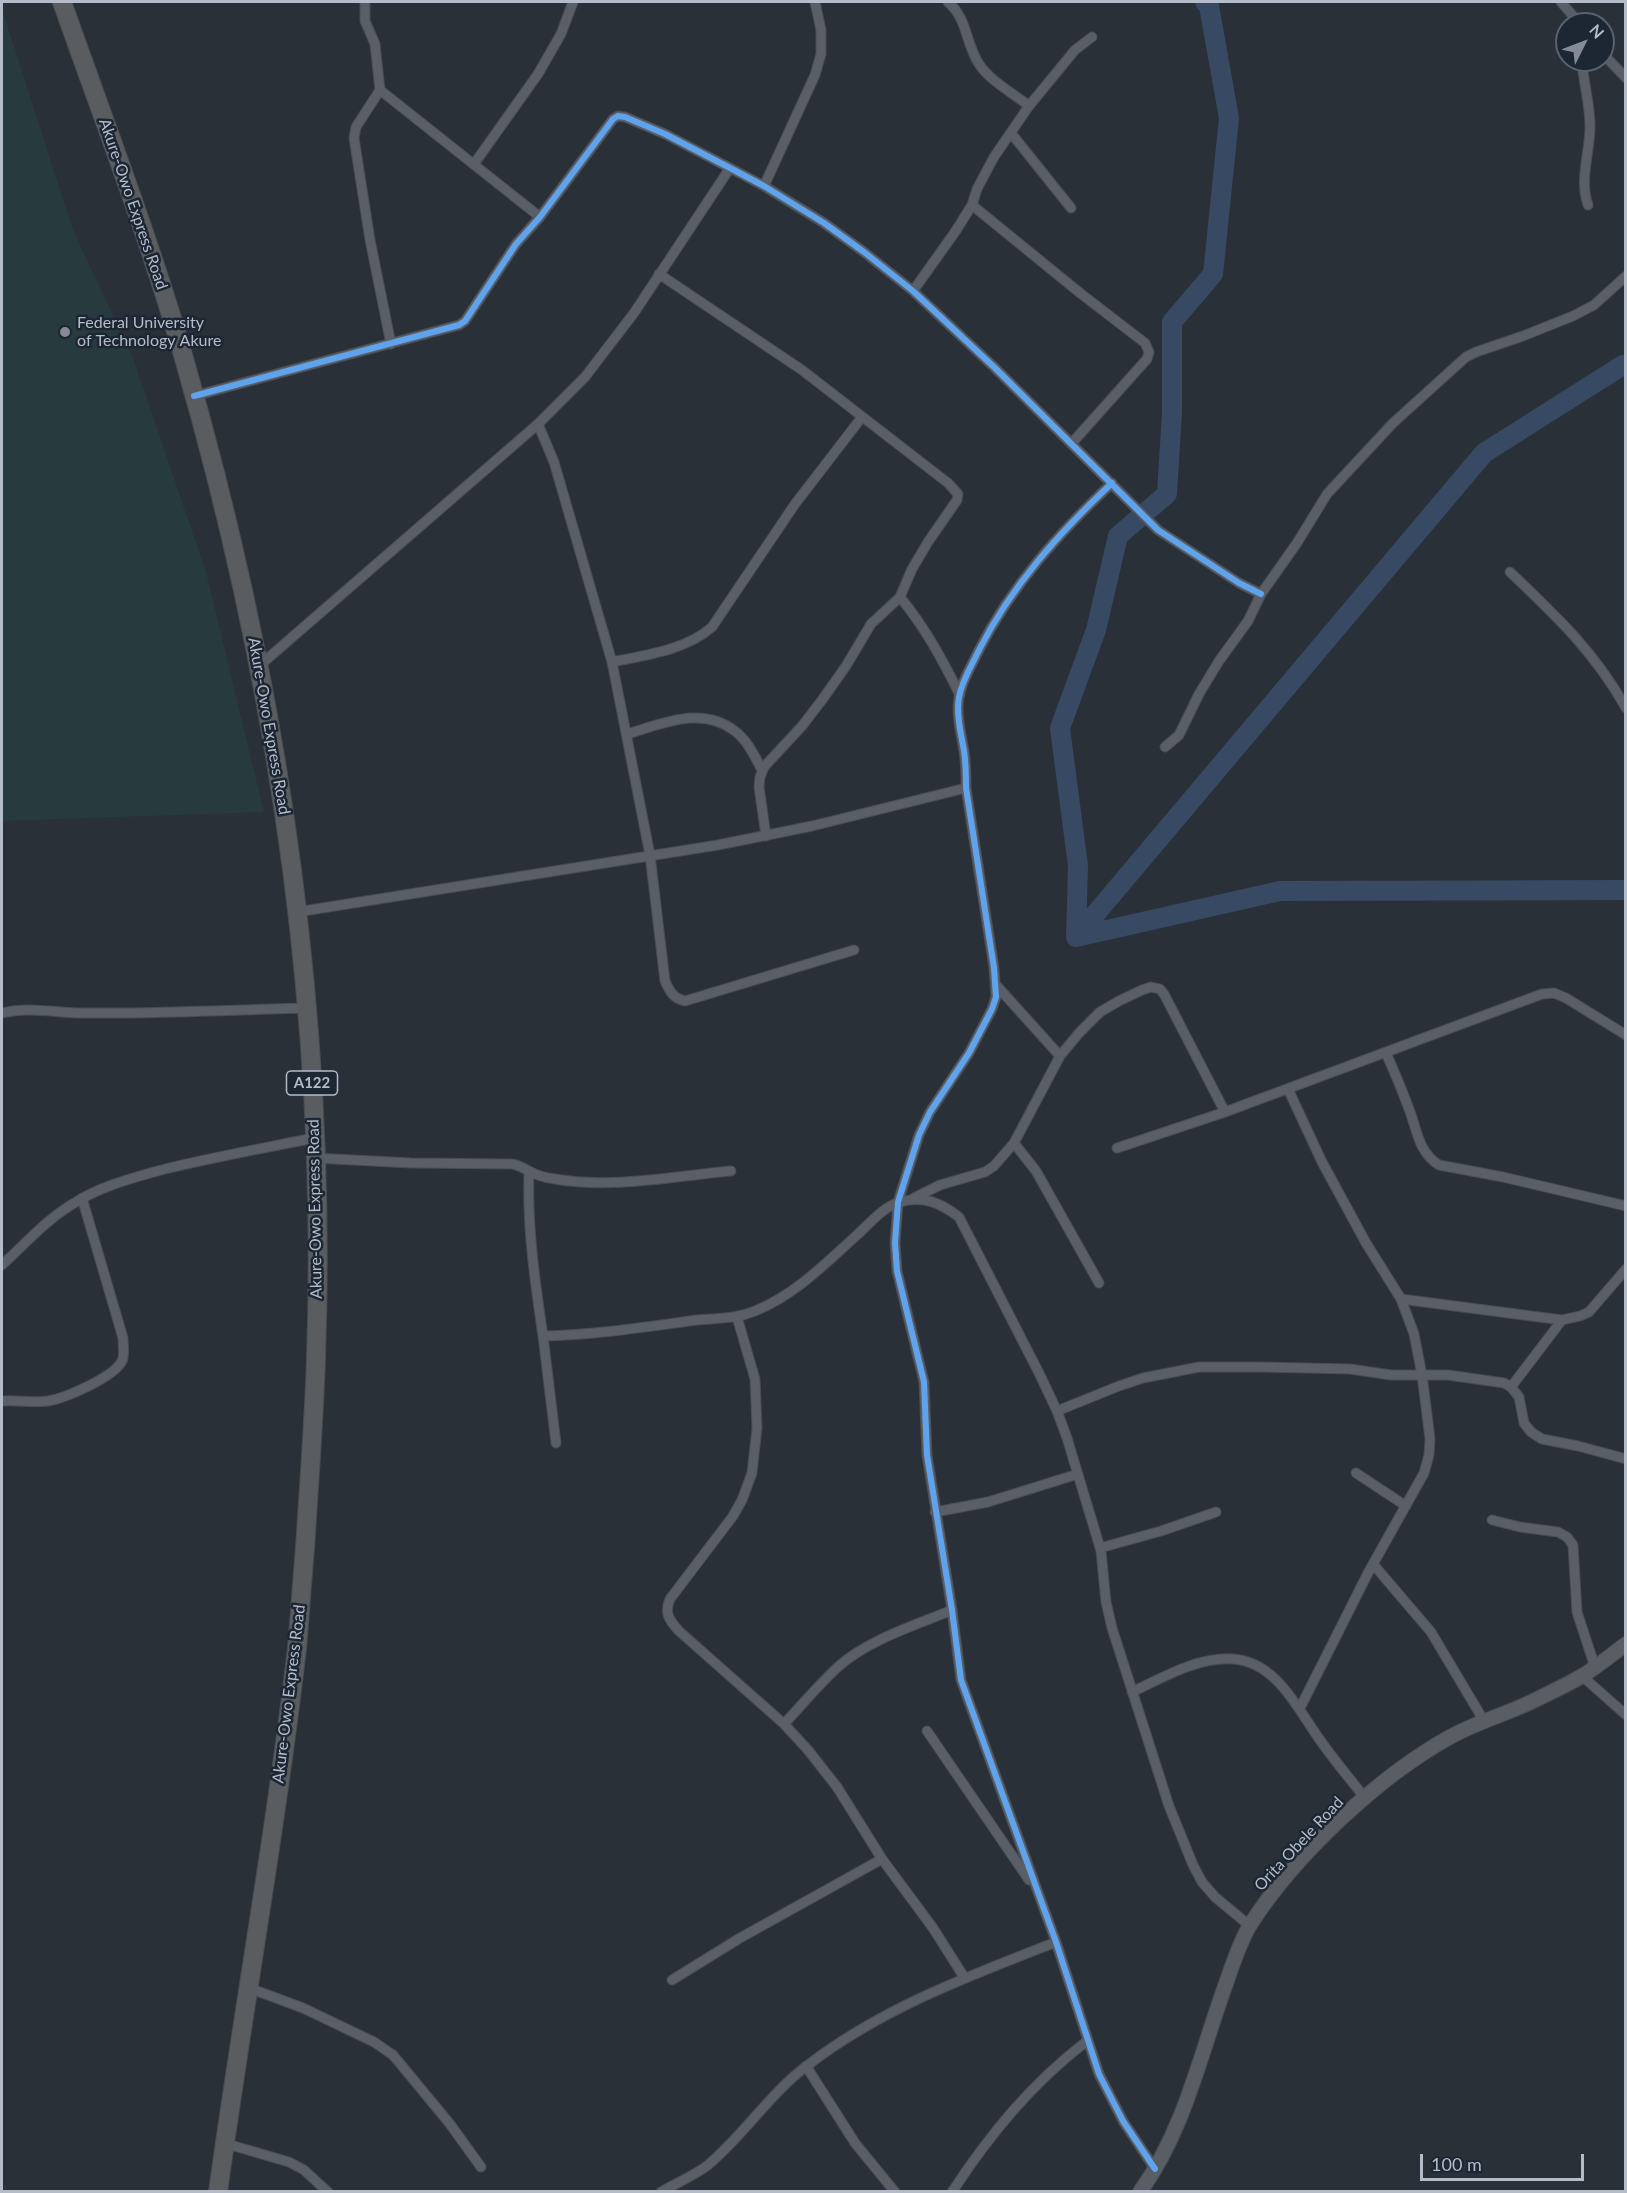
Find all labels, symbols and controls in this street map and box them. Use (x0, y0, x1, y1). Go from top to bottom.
north arrow (1555, 12, 1615, 72)
text: N (1586, 20, 1608, 42)
street label: Akure-Owo Express Road (95, 116, 171, 292)
place label: Federal University of Technology Akure (77, 313, 221, 351)
marker: Federal University of Technology Akure (58, 325, 72, 339)
street label: Akure-Owo Express Road (244, 636, 294, 816)
road number: A122 (286, 1071, 338, 1095)
street label: Akure-Owo Express Road (304, 1119, 326, 1299)
street label: Akure-Owo Express Road (269, 1604, 309, 1784)
street label: Orita Obele Road (1250, 1793, 1348, 1895)
scale bar (1423, 2142, 1586, 2180)
text: 100 m (1431, 2153, 1482, 2175)

